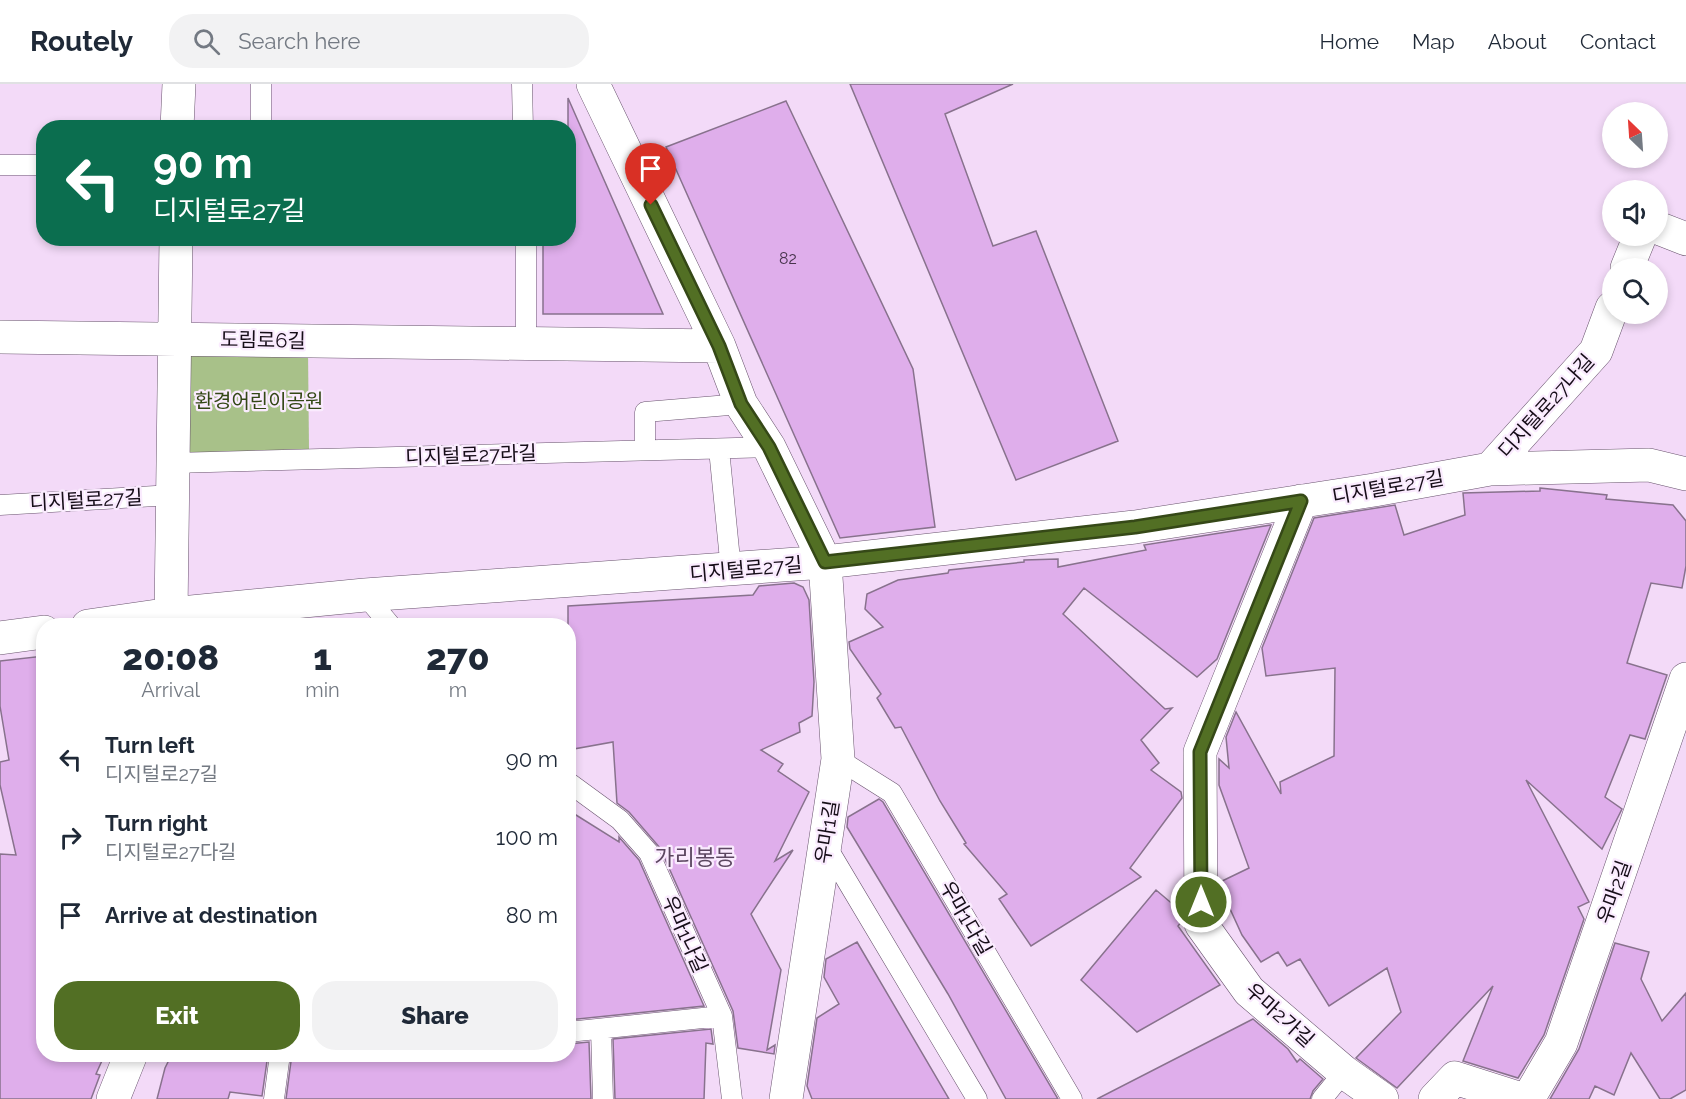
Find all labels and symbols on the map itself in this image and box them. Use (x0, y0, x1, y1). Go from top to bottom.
north arrow (1602, 102, 1668, 168)
pin (625, 143, 676, 205)
house number: 82 (779, 249, 797, 268)
street label: 도림로6길 (220, 327, 306, 353)
street label: 디지털로27나길 (1493, 349, 1599, 463)
park label: 환경어린이공원 (195, 389, 323, 413)
street label: 디지털로27라길 (405, 441, 537, 469)
street label: 디지털로27길 (1330, 465, 1446, 509)
street label: 디지털로27길 (29, 485, 143, 515)
street label: 디지털로27길 (689, 552, 803, 586)
street label: 우마1길 (810, 799, 844, 865)
district label: 가리봉동 (655, 844, 735, 870)
street label: 우마2길 (1592, 857, 1636, 927)
position arrow (1169, 870, 1233, 934)
street label: 우마1다길 (935, 876, 997, 960)
street label: 우마1나길 (657, 892, 713, 976)
street label: 우마2가길 (1241, 978, 1319, 1052)

